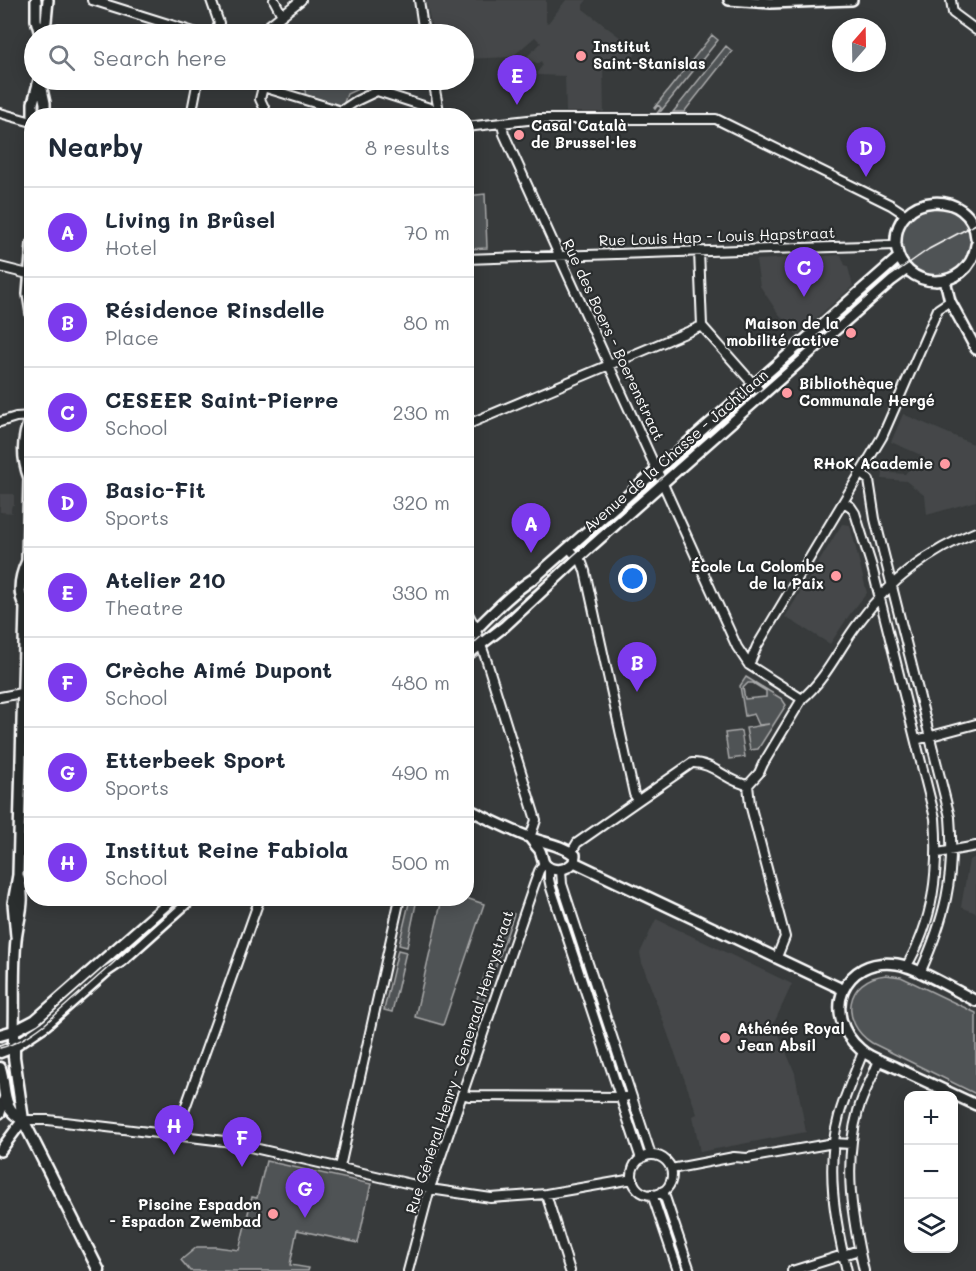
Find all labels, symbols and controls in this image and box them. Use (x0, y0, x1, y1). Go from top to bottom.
north arrow (832, 18, 886, 72)
search box (24, 24, 474, 90)
place label: Institut Saint-Stanislas (593, 36, 706, 73)
icon: search (45, 41, 78, 74)
text: Search here (93, 43, 227, 72)
marker: Institut Saint-Stanislas (574, 49, 588, 63)
pin: E (498, 56, 536, 105)
place label: Casal Català de Brussel·les (531, 115, 637, 152)
marker: Casal Català de Brussel·les (512, 128, 526, 142)
pin: D (846, 128, 886, 177)
text: Nearby (48, 130, 143, 164)
text: 8 results (365, 134, 450, 160)
text: Living in Brûsel (105, 205, 275, 234)
text: A (61, 219, 74, 245)
text: 70 m (404, 219, 450, 245)
street label: Rue Louis Hap - Louis Hapstraat (598, 222, 835, 250)
text: Hotel (105, 234, 157, 260)
street label: Rue des Boers - Boerenstraat (558, 235, 670, 444)
pin: C (784, 248, 824, 297)
text: Résidence Rinsdelle (105, 295, 325, 324)
text: B (61, 309, 74, 335)
text: 80 m (403, 309, 450, 335)
place label: Maison de la mobilité active (726, 313, 839, 350)
text: Place (105, 324, 159, 350)
marker: Maison de la mobilité active (844, 326, 858, 340)
street label: Avenue de la Chasse - Jachtlaan (579, 364, 772, 536)
place label: Bibliothèque Communale Hergé (799, 373, 935, 410)
text: CESEER Saint-Pierre (105, 385, 339, 414)
marker: Bibliothèque Communale Hergé (780, 386, 794, 400)
text: C (60, 399, 75, 425)
text: 230 m (392, 399, 450, 425)
text: School (105, 414, 168, 440)
place label: RHoK Academie (813, 453, 933, 473)
marker: RHoK Academie (938, 457, 952, 471)
text: Basic-Fit (105, 475, 206, 504)
text: D (60, 489, 75, 515)
text: 320 m (392, 489, 450, 515)
text: Sports (105, 504, 169, 530)
pin: A (512, 504, 550, 553)
place label: École La Colombe de la Paix (691, 556, 824, 593)
your location (618, 564, 647, 593)
text: Atelier 210 (105, 565, 225, 594)
marker: École La Colombe de la Paix (829, 569, 843, 583)
text: E (61, 579, 74, 605)
text: 330 m (392, 579, 450, 605)
text: Theatre (105, 594, 183, 620)
pin: B (618, 642, 656, 692)
text: Crèche Aimé Dupont (105, 655, 332, 684)
text: F (61, 669, 74, 695)
text: 480 m (391, 669, 450, 695)
text: School (105, 684, 168, 710)
text: Etterbeek Sport (105, 745, 285, 774)
text: G (60, 759, 75, 785)
text: 490 m (392, 759, 450, 785)
text: Sports (105, 774, 169, 800)
text: Institut Reine Fabiola (105, 835, 348, 864)
text: H (59, 849, 76, 875)
text: 500 m (391, 849, 450, 875)
text: School (105, 864, 168, 890)
street label: Rue Général Henry - Generaal Henrystraat (400, 907, 518, 1216)
place label: Athénée Royal Jean Absil (737, 1018, 845, 1055)
marker: Athénée Royal Jean Absil (718, 1031, 732, 1045)
map controls (904, 1091, 958, 1253)
button: + (904, 1091, 958, 1145)
pin: H (154, 1106, 194, 1155)
pin: F (222, 1118, 262, 1167)
button: − (904, 1145, 958, 1199)
pin: G (286, 1168, 324, 1218)
place label: Piscine Espadon - Espadon Zwembad (110, 1194, 261, 1231)
button: layers (904, 1199, 958, 1253)
marker: Piscine Espadon - Espadon Zwembad (266, 1207, 280, 1221)

